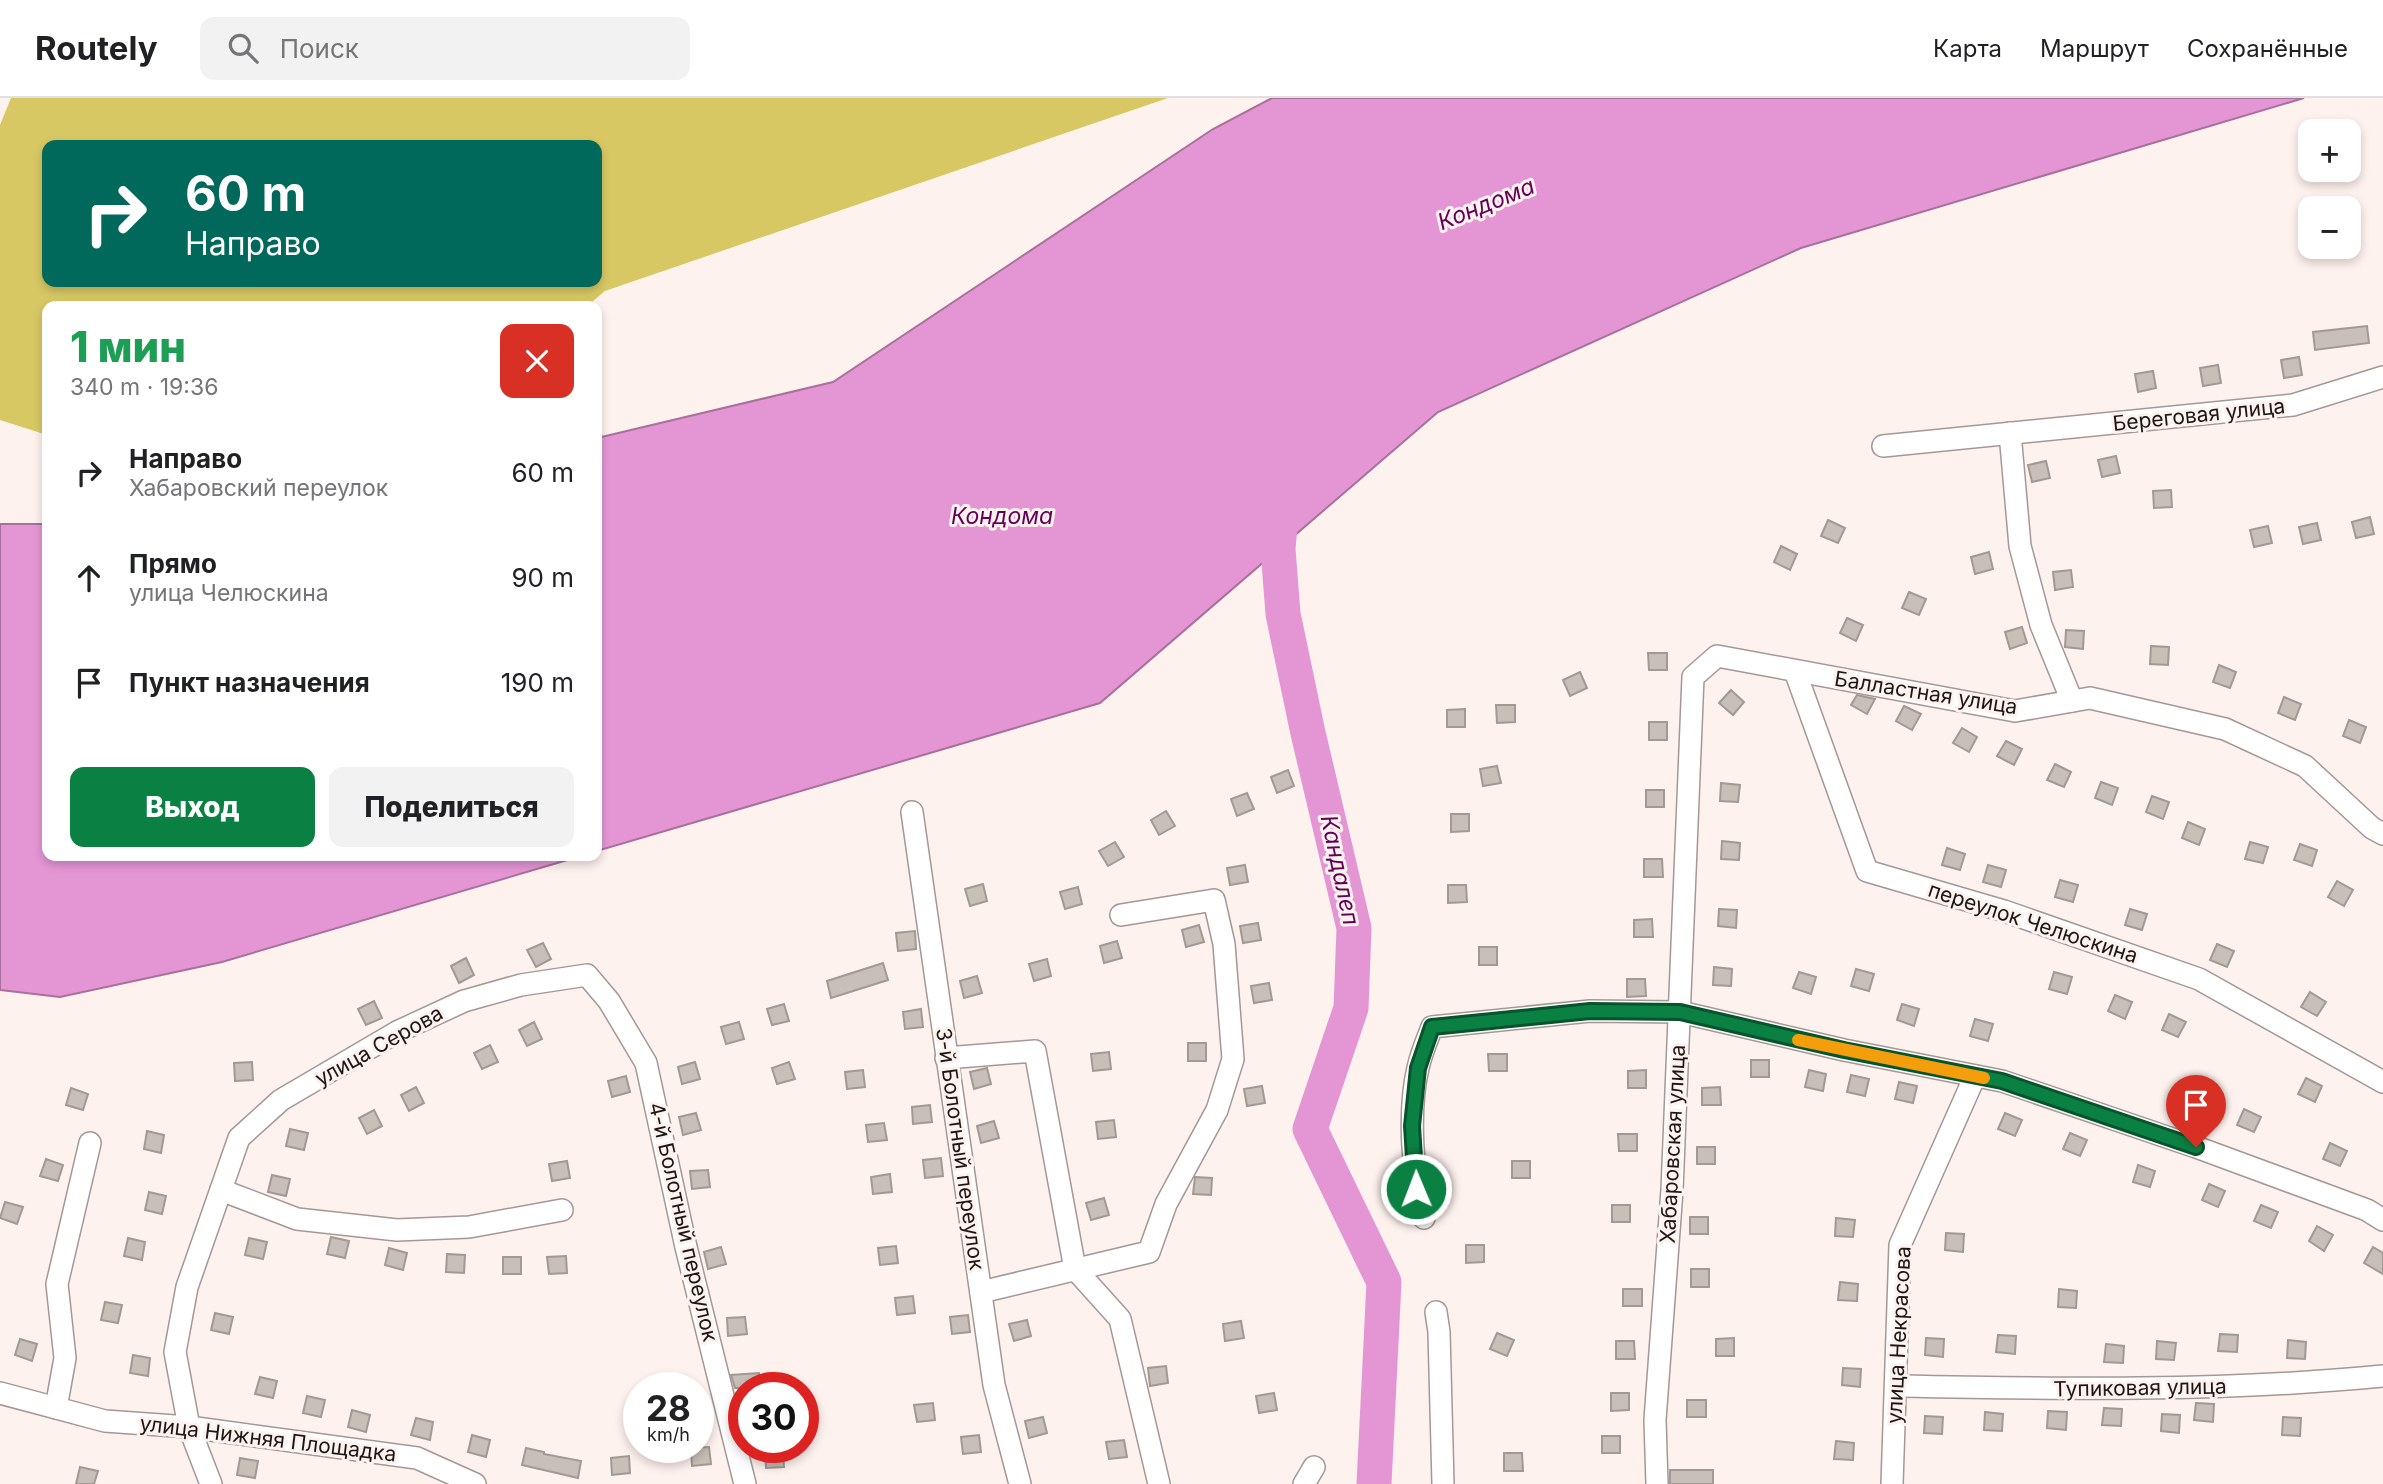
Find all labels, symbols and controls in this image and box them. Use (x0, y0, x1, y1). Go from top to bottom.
search box (200, 17, 690, 80)
text: Routely (35, 28, 158, 68)
icon: search (224, 29, 262, 67)
text: Поиск (280, 33, 359, 64)
text: Карта (1933, 34, 2002, 63)
text: Маршрут (2040, 34, 2149, 63)
text: Сохранённые (2187, 34, 2348, 63)
map controls (2298, 119, 2361, 259)
button: + (2298, 119, 2361, 182)
text: 60 m (185, 164, 306, 223)
icon: right (70, 168, 161, 259)
water label: Кондома (1433, 172, 1539, 236)
button: − (2298, 196, 2361, 259)
text: Направо (185, 224, 321, 263)
text: 1 мин (70, 321, 186, 372)
button: close (500, 324, 574, 398)
text: 340 m · 19:36 (70, 373, 218, 401)
street label: Береговая улица (2112, 393, 2286, 436)
text: Направо (129, 443, 242, 474)
icon: right (70, 454, 108, 492)
text: 60 m (511, 457, 574, 488)
text: Хабаровский переулок (129, 474, 388, 502)
water label: Кондома (951, 502, 1053, 530)
text: Прямо (129, 548, 217, 579)
icon: ahead (70, 559, 108, 597)
text: 90 m (511, 562, 574, 593)
text: улица Челюскина (129, 579, 329, 607)
icon: arrive (70, 664, 108, 702)
street label: Балластная улица (1833, 666, 2019, 719)
text: Пункт назначения (129, 667, 370, 698)
text: 190 m (501, 667, 574, 698)
button: Выход (70, 767, 315, 847)
button: Поделиться (329, 767, 574, 847)
water label: Кандалеп (1315, 812, 1365, 928)
street label: переулок Челюскина (1925, 877, 2141, 968)
street label: улица Серова (310, 1000, 447, 1091)
street label: 3-й Болотный переулок (931, 1026, 990, 1272)
street label: Хабаровская улица (1655, 1044, 1690, 1244)
pin (2166, 1075, 2226, 1147)
icon: arrive (2177, 1086, 2215, 1124)
street label: 4-й Болотный переулок (644, 1100, 723, 1345)
position arrow (1379, 1152, 1453, 1226)
street label: улица Некрасова (1881, 1245, 1916, 1424)
speed limit sign: 30 (728, 1372, 819, 1463)
street label: Тупиковая улица (2053, 1373, 2227, 1402)
text: 28 (646, 1387, 691, 1429)
street label: улица Нижняя Площадка (138, 1410, 398, 1467)
text: km/h (647, 1424, 690, 1445)

